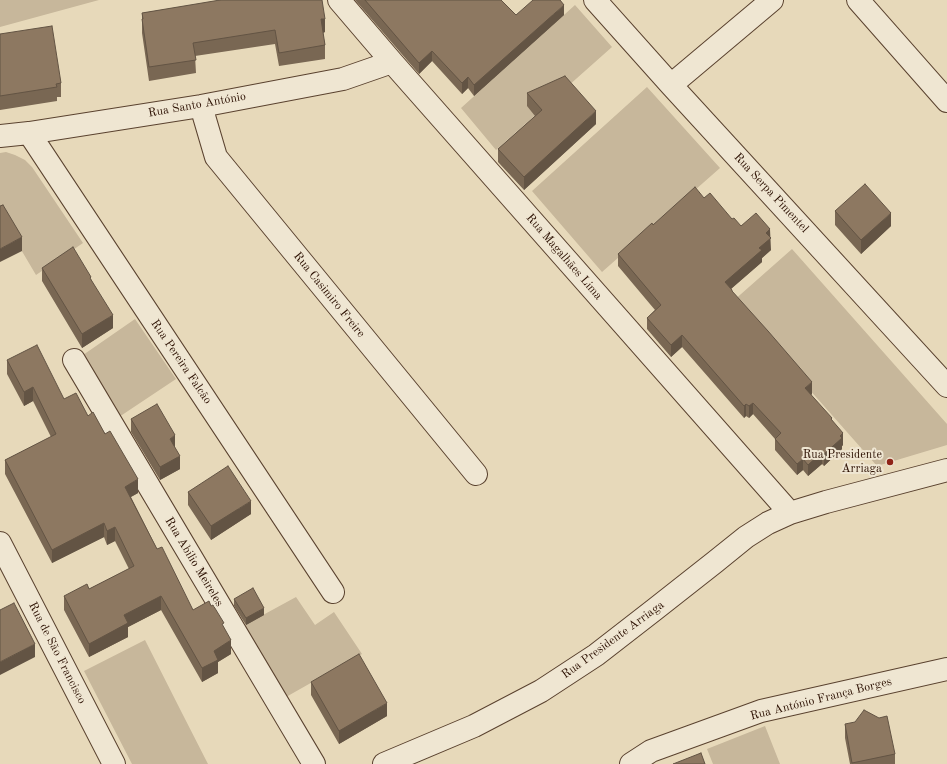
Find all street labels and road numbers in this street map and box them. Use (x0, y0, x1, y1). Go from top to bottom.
street label: Rua Santo António (147, 89, 247, 121)
street label: Rua Serpa Pimentel (730, 150, 812, 236)
street label: Rua Magalhães Lima (523, 211, 605, 303)
street label: Rua Casimiro Freire (290, 249, 368, 341)
street label: Rua Pereira Falcão (147, 317, 215, 407)
street label: Rua Abilio Meireles (162, 515, 226, 609)
street label: Rua Presidente Arriaga (559, 598, 667, 682)
street label: Rua de São Francisco (25, 600, 89, 706)
street label: Rua António França Borges (749, 674, 893, 724)

